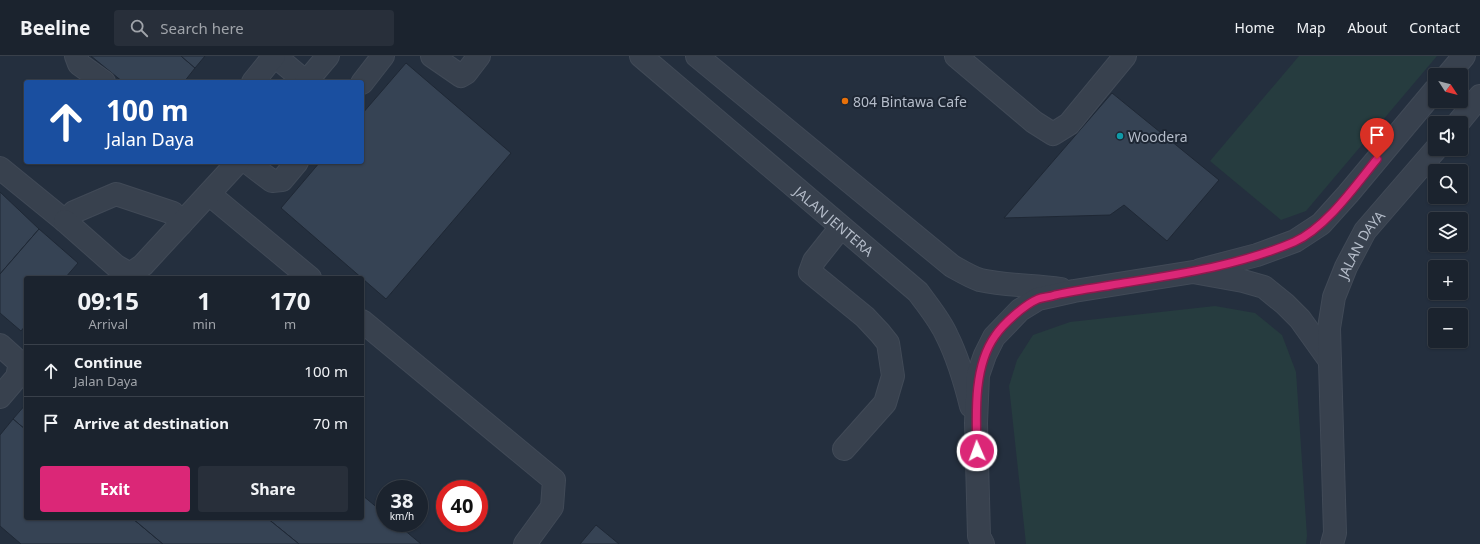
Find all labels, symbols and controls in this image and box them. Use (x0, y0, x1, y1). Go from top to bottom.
search box (114, 10, 394, 46)
text: Beeline (20, 15, 90, 41)
icon: search (128, 17, 150, 39)
text: Search here (160, 18, 244, 38)
text: Home (1235, 18, 1274, 37)
text: Map (1296, 18, 1326, 37)
text: About (1348, 18, 1387, 37)
text: Contact (1409, 18, 1460, 37)
north arrow (1428, 68, 1468, 108)
map controls (1428, 68, 1468, 348)
text: 100 m (106, 91, 189, 129)
place label: 804 Bintawa Cafe (853, 92, 967, 111)
icon: ahead (40, 96, 92, 148)
marker: 804 Bintawa Cafe (840, 96, 850, 106)
button: sound (1428, 116, 1468, 156)
pin (1360, 118, 1394, 159)
icon: arrive (1366, 124, 1388, 146)
text: Jalan Daya (106, 127, 194, 151)
place label: Woodera (1128, 127, 1188, 146)
marker: Woodera (1115, 131, 1125, 141)
button: search (1428, 164, 1468, 204)
street label: JALAN JENTERA (789, 180, 878, 260)
street label: JALAN DAYA (1332, 206, 1388, 283)
button: layers (1428, 212, 1468, 252)
button: + (1428, 260, 1468, 300)
text: 09:15 (77, 284, 139, 317)
text: 1 (197, 284, 211, 317)
text: 170 (269, 284, 311, 317)
button: − (1428, 308, 1468, 348)
text: Arrival (88, 315, 128, 333)
text: min (192, 315, 216, 333)
text: m (284, 315, 296, 333)
text: Continue (74, 352, 142, 372)
icon: ahead (40, 360, 62, 382)
text: 100 m (304, 361, 348, 381)
text: Jalan Daya (74, 372, 138, 390)
icon: arrive (40, 412, 62, 434)
text: Arrive at destination (74, 413, 229, 433)
text: 70 m (313, 413, 348, 433)
position arrow (956, 430, 998, 472)
button: Exit (40, 466, 190, 512)
button: Share (198, 466, 348, 512)
speed limit sign: 40 (436, 480, 488, 532)
text: 38 (391, 487, 413, 514)
text: km/h (390, 509, 414, 523)

